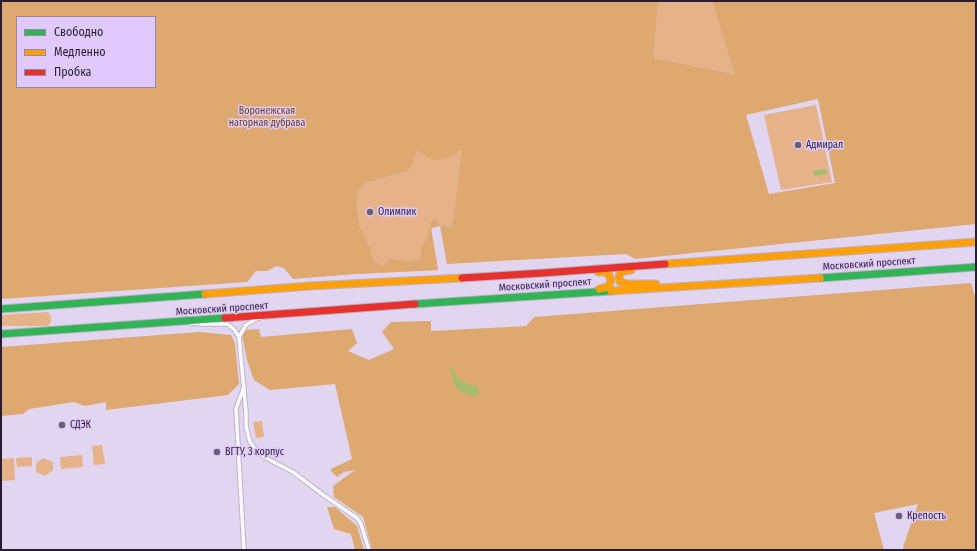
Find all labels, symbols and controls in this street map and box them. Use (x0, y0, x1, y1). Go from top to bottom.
legend (16, 16, 156, 88)
text: Свободно (54, 25, 103, 39)
text: Медленно (54, 45, 106, 59)
text: Пробка (54, 65, 92, 79)
park label: Воронежская нагорная дубрава (229, 105, 305, 128)
place label: Адмирал (806, 139, 843, 151)
marker: Адмирал (793, 140, 803, 150)
place label: Олимпик (378, 206, 416, 218)
marker: Олимпик (365, 207, 375, 217)
street label: Московский проспект (822, 255, 916, 273)
street label: Московский проспект (498, 276, 592, 294)
street label: Московский проспект (175, 300, 269, 318)
place label: СДЭК (70, 419, 91, 431)
marker: СДЭК (57, 420, 67, 430)
place label: ВГТУ, 3 корпус (225, 446, 284, 458)
marker: ВГТУ, 3 корпус (212, 447, 222, 457)
place label: Крепость (907, 510, 946, 522)
marker: Крепость (894, 511, 904, 521)

